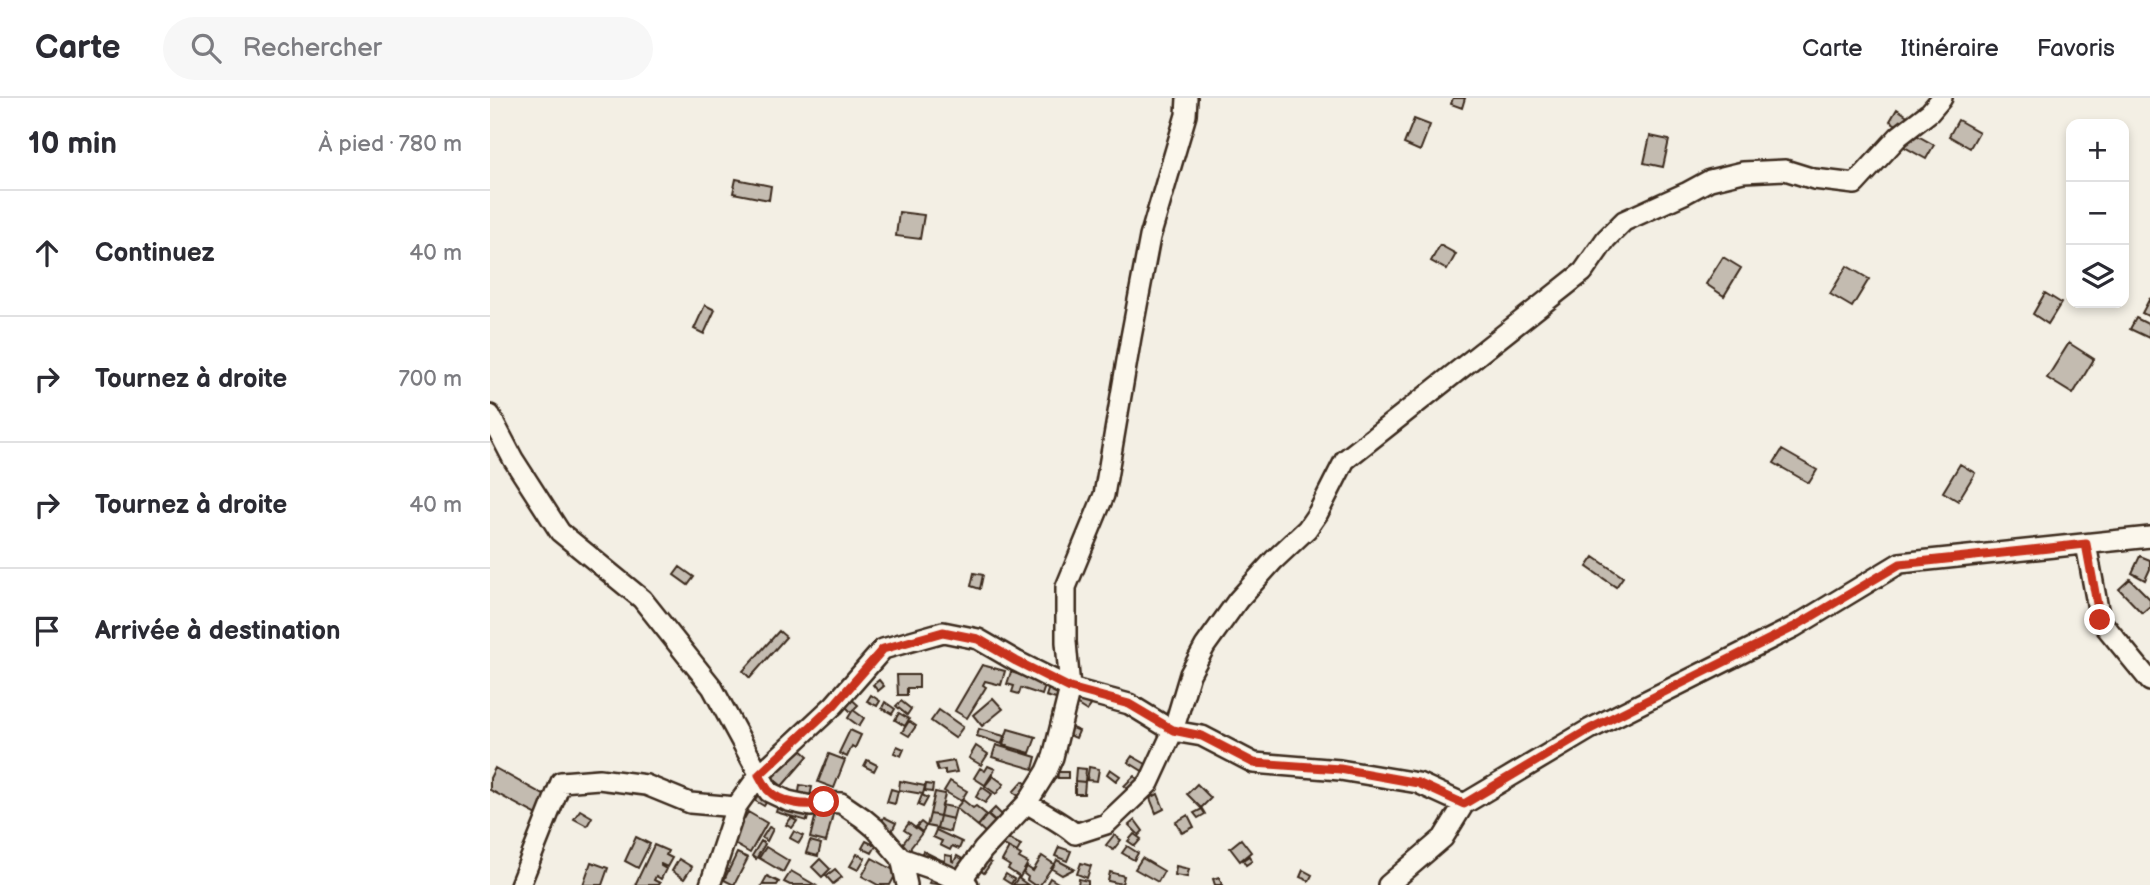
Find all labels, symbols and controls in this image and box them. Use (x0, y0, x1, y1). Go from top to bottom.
search box (163, 17, 653, 80)
text: Carte (35, 28, 121, 68)
icon: search (187, 29, 225, 67)
text: Rechercher (243, 33, 382, 64)
text: Carte (1802, 34, 1863, 63)
text: Itinéraire (1901, 34, 1999, 63)
text: Favoris (2037, 34, 2115, 63)
map controls (2066, 119, 2129, 308)
button: + (2066, 119, 2129, 182)
text: 10 min (28, 126, 117, 162)
text: À pied · 780 m (318, 130, 462, 158)
button: − (2066, 182, 2129, 245)
icon: ahead (28, 234, 66, 272)
text: Continuez (95, 238, 215, 269)
text: 40 m (409, 239, 462, 267)
button: layers (2066, 245, 2129, 308)
icon: right (28, 360, 66, 398)
text: Tournez à droite (95, 364, 287, 395)
text: 700 m (398, 365, 462, 393)
icon: right (28, 486, 66, 524)
text: Tournez à droite (95, 490, 287, 521)
text: 40 m (409, 491, 462, 519)
route end (2084, 604, 2115, 635)
icon: arrive (28, 612, 66, 650)
text: Arrivée à destination (95, 616, 341, 647)
route start (808, 786, 839, 817)

